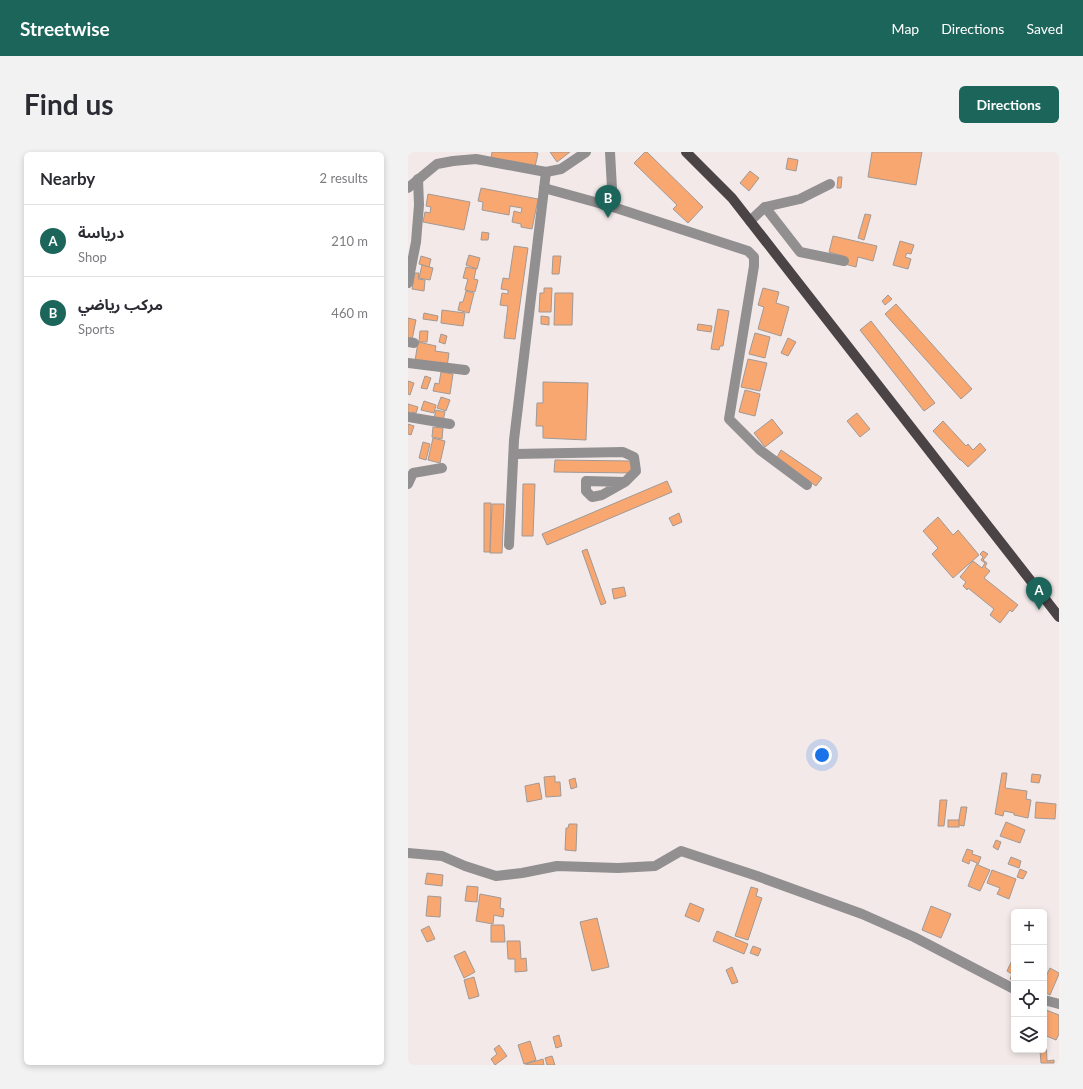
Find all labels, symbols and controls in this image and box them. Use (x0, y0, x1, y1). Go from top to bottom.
text: Streetwise (20, 17, 110, 40)
text: Map (892, 20, 919, 37)
text: Directions (941, 20, 1004, 37)
text: Saved (1026, 20, 1063, 37)
button: Directions (959, 86, 1059, 123)
text: Find us (24, 87, 114, 121)
text: Nearby (40, 168, 95, 189)
text: 2 results (320, 170, 368, 186)
pin: B (595, 185, 621, 218)
text: درياسة (78, 223, 124, 241)
text: A (48, 233, 58, 249)
text: 210 m (331, 233, 368, 249)
text: Shop (78, 249, 107, 265)
text: مركب رياضي (78, 295, 163, 313)
text: B (49, 305, 57, 321)
text: 460 m (331, 305, 368, 321)
text: Sports (78, 321, 115, 337)
pin: A (1026, 577, 1052, 610)
your location (812, 745, 832, 765)
map controls (1011, 909, 1047, 1053)
button: + (1011, 909, 1047, 945)
button: − (1011, 945, 1047, 981)
button: locate (1011, 981, 1047, 1017)
button: layers (1011, 1017, 1047, 1053)

